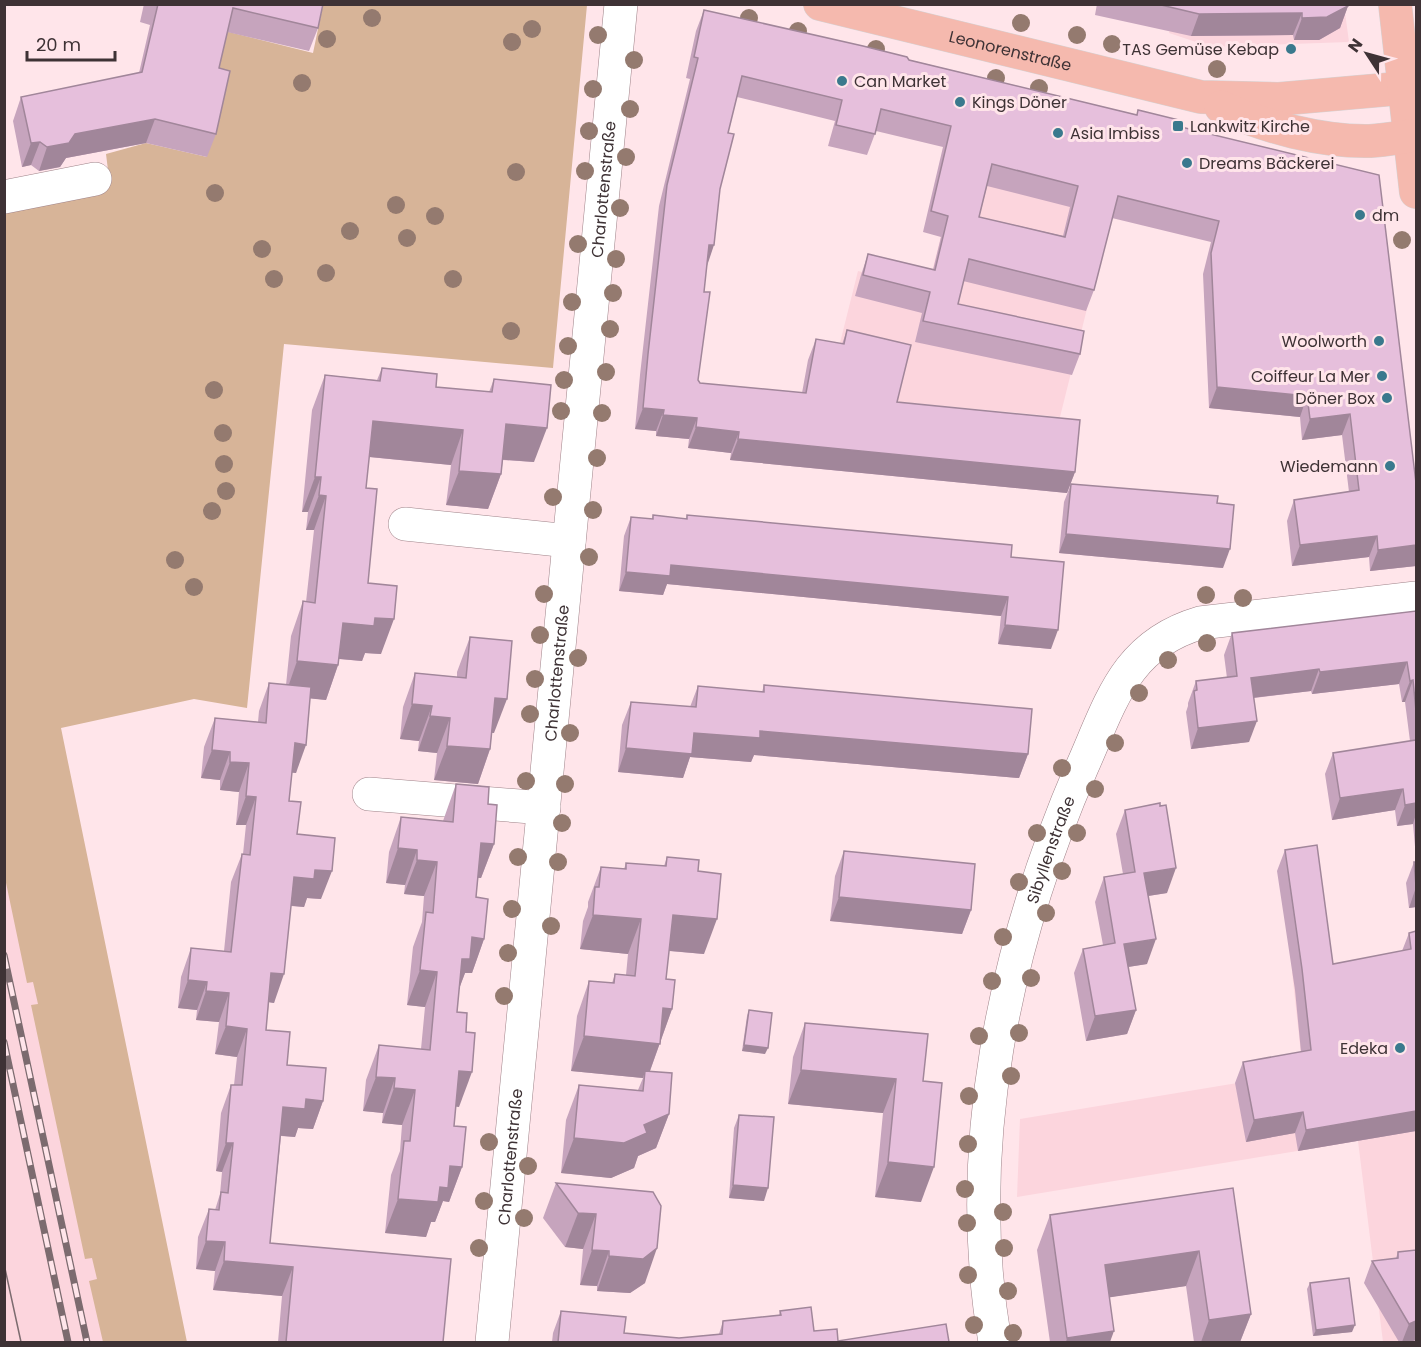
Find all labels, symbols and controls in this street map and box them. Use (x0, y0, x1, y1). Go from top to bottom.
scale bar (27, 24, 116, 62)
north arrow (1337, 24, 1397, 84)
street label: Leonorenstraße (947, 25, 1074, 77)
text: 20 m (36, 32, 81, 57)
text: N (1342, 34, 1368, 57)
place label: TAS Gemüse Kebap (1122, 38, 1279, 61)
marker: TAS Gemüse Kebap (1284, 42, 1298, 56)
place label: Can Market (854, 70, 946, 93)
marker: Can Market (835, 74, 849, 88)
place label: Kings Döner (972, 91, 1067, 114)
marker: Kings Döner (953, 95, 967, 109)
place label: Lankwitz Kirche (1190, 115, 1310, 138)
marker: Lankwitz Kirche (1171, 119, 1185, 133)
street label: Charlottenstraße (586, 120, 622, 259)
place label: Asia Imbiss (1070, 122, 1160, 145)
marker: Asia Imbiss (1051, 126, 1065, 140)
place label: Dreams Bäckerei (1199, 152, 1334, 175)
marker: Dreams Bäckerei (1180, 156, 1194, 170)
place label: dm (1372, 204, 1399, 227)
marker: dm (1353, 208, 1367, 222)
place label: Woolworth (1282, 330, 1367, 353)
marker: Woolworth (1372, 334, 1386, 348)
place label: Coiffeur La Mer (1251, 365, 1370, 388)
marker: Coiffeur La Mer (1375, 369, 1389, 383)
place label: Döner Box (1295, 387, 1375, 410)
marker: Döner Box (1380, 391, 1394, 405)
place label: Wiedemann (1280, 455, 1378, 478)
marker: Wiedemann (1383, 459, 1397, 473)
street label: Charlottenstraße (539, 604, 575, 743)
street label: Sibyllenstraße (1021, 792, 1081, 907)
place label: Edeka (1340, 1037, 1388, 1060)
marker: Edeka (1393, 1041, 1407, 1055)
street label: Charlottenstraße (492, 1087, 528, 1226)

